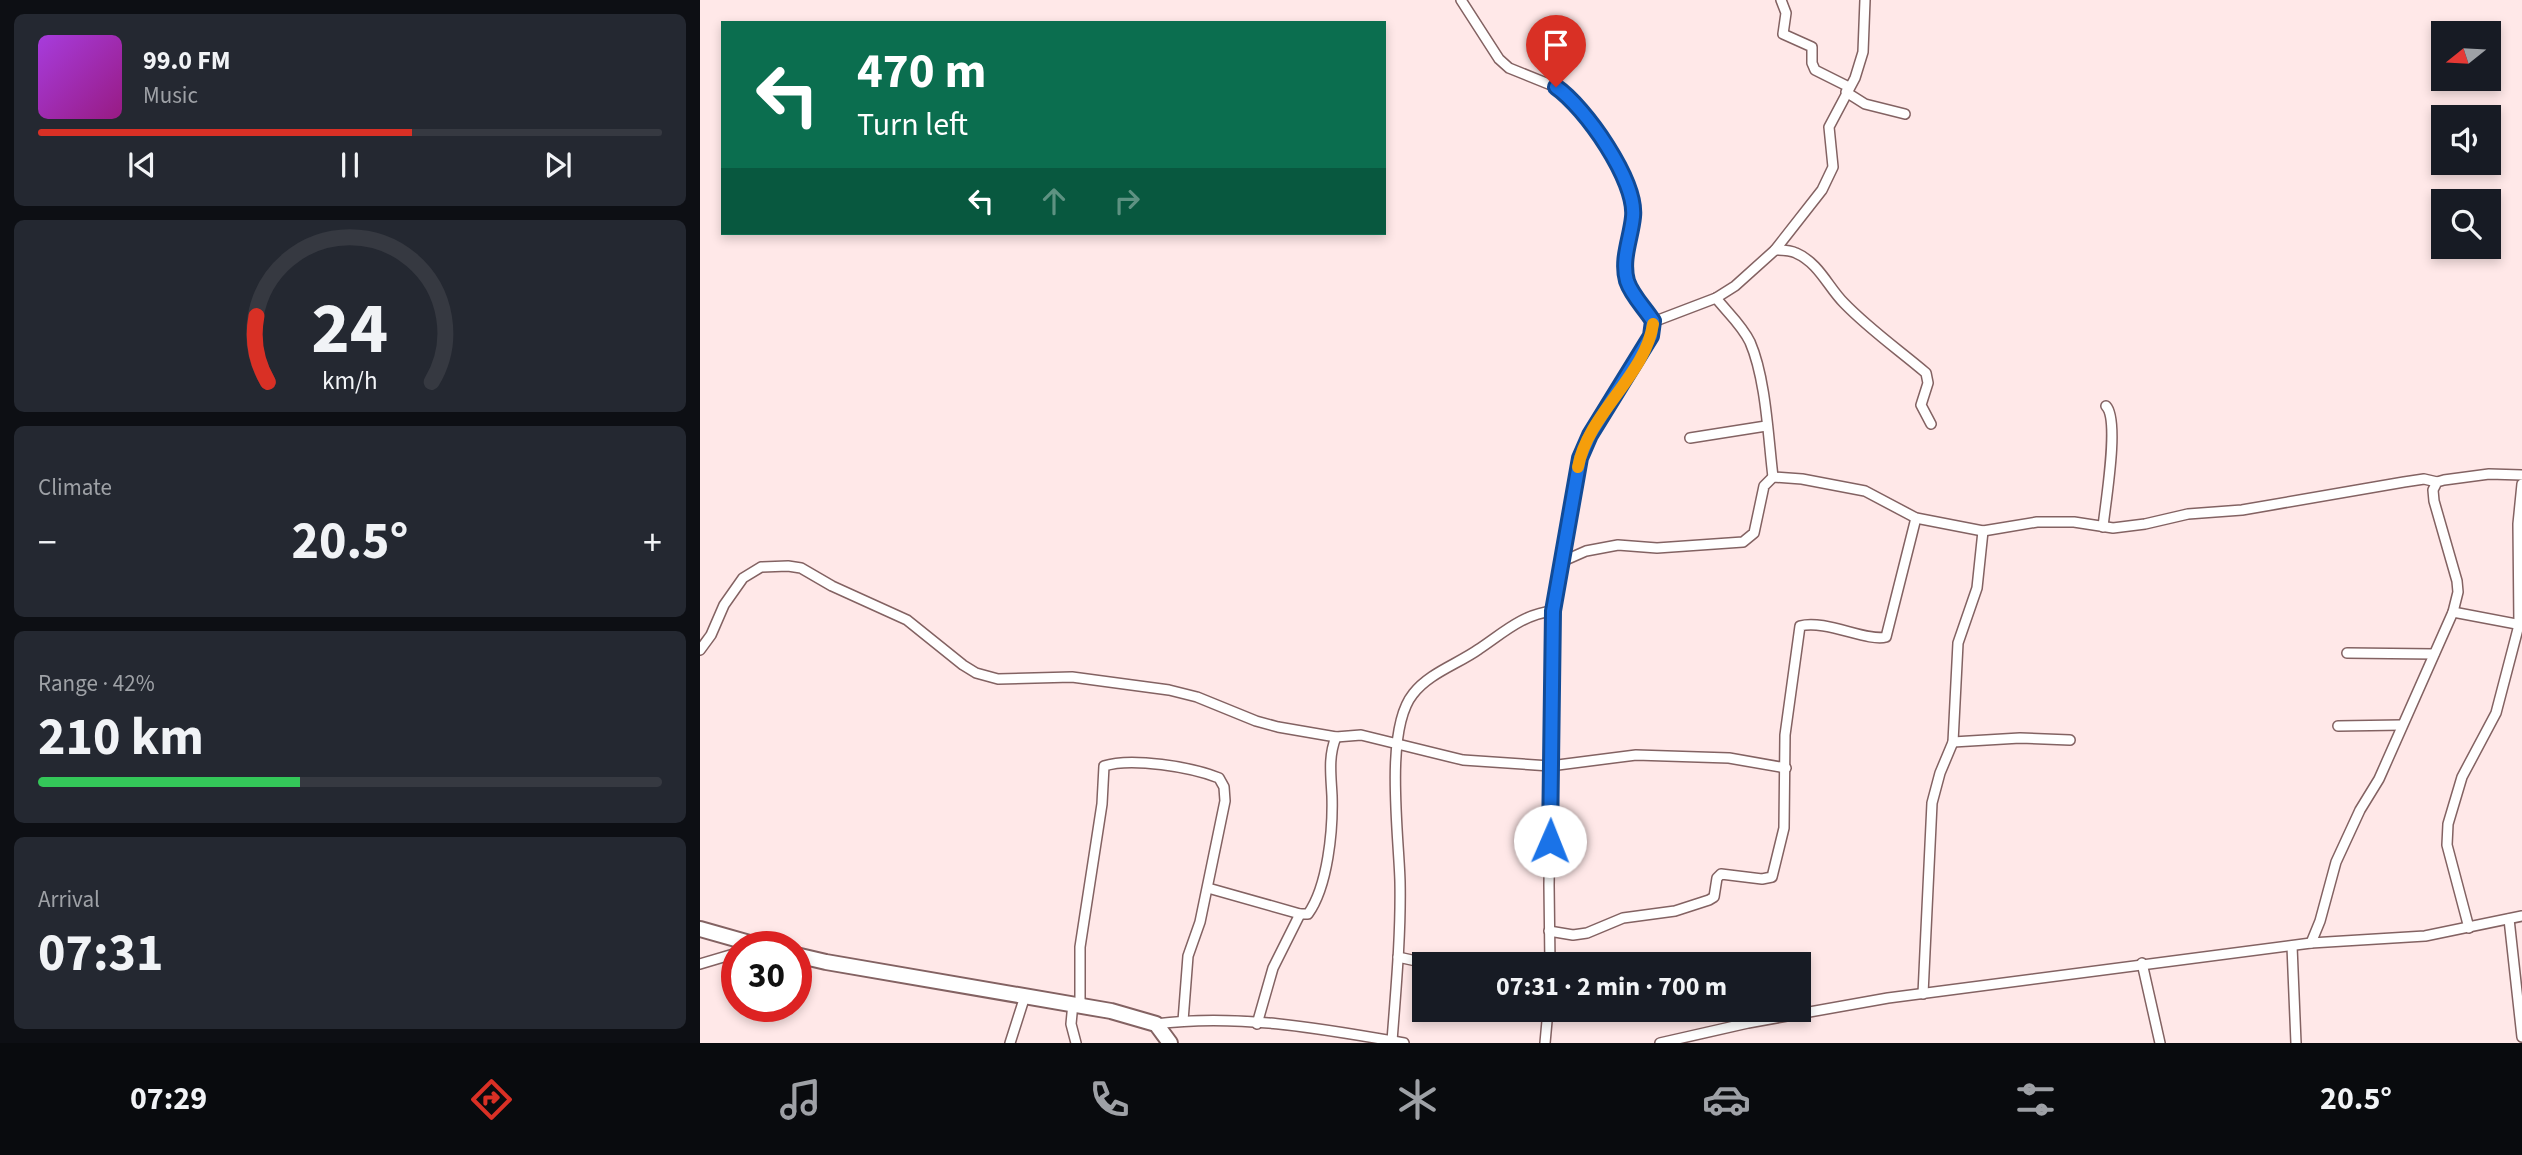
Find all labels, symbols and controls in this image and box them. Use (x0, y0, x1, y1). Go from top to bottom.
pin (1526, 15, 1586, 87)
north arrow (2431, 21, 2501, 91)
map controls (2431, 21, 2501, 259)
icon: arrive (1537, 26, 1575, 64)
text: 470 m (857, 37, 986, 107)
text: 99.0 FM (143, 42, 231, 79)
icon: left (742, 49, 833, 140)
text: Music (143, 79, 198, 112)
text: Turn left (857, 102, 968, 148)
button: sound (2431, 105, 2501, 175)
icon: previous (123, 146, 161, 184)
icon: pause (331, 146, 369, 184)
icon: next (539, 146, 577, 184)
icon: left (962, 182, 1000, 220)
icon: ahead (1035, 182, 1073, 220)
icon: right (1108, 182, 1146, 220)
button: search (2431, 189, 2501, 259)
text: 24 (312, 277, 388, 381)
text: km/h (322, 362, 378, 398)
text: Climate (38, 471, 112, 504)
text: 20.5° (292, 505, 408, 579)
text: − (38, 516, 57, 570)
text: + (643, 516, 662, 570)
text: Range · 42% (38, 667, 155, 700)
text: 210 km (38, 701, 204, 775)
position arrow (1513, 804, 1587, 878)
text: Arrival (38, 883, 100, 916)
text: 07:31 (38, 917, 163, 991)
speed limit sign: 30 (721, 931, 812, 1022)
text: 07:31 · 2 min · 700 m (1496, 968, 1727, 1005)
icon: directions (467, 1075, 516, 1124)
icon: music (776, 1075, 825, 1124)
icon: phone (1085, 1075, 1134, 1124)
icon: climate (1393, 1075, 1442, 1124)
icon: car (1702, 1075, 1751, 1124)
icon: filters (2011, 1075, 2060, 1124)
text: 07:29 (130, 1076, 207, 1122)
text: 20.5° (2320, 1076, 2392, 1122)

